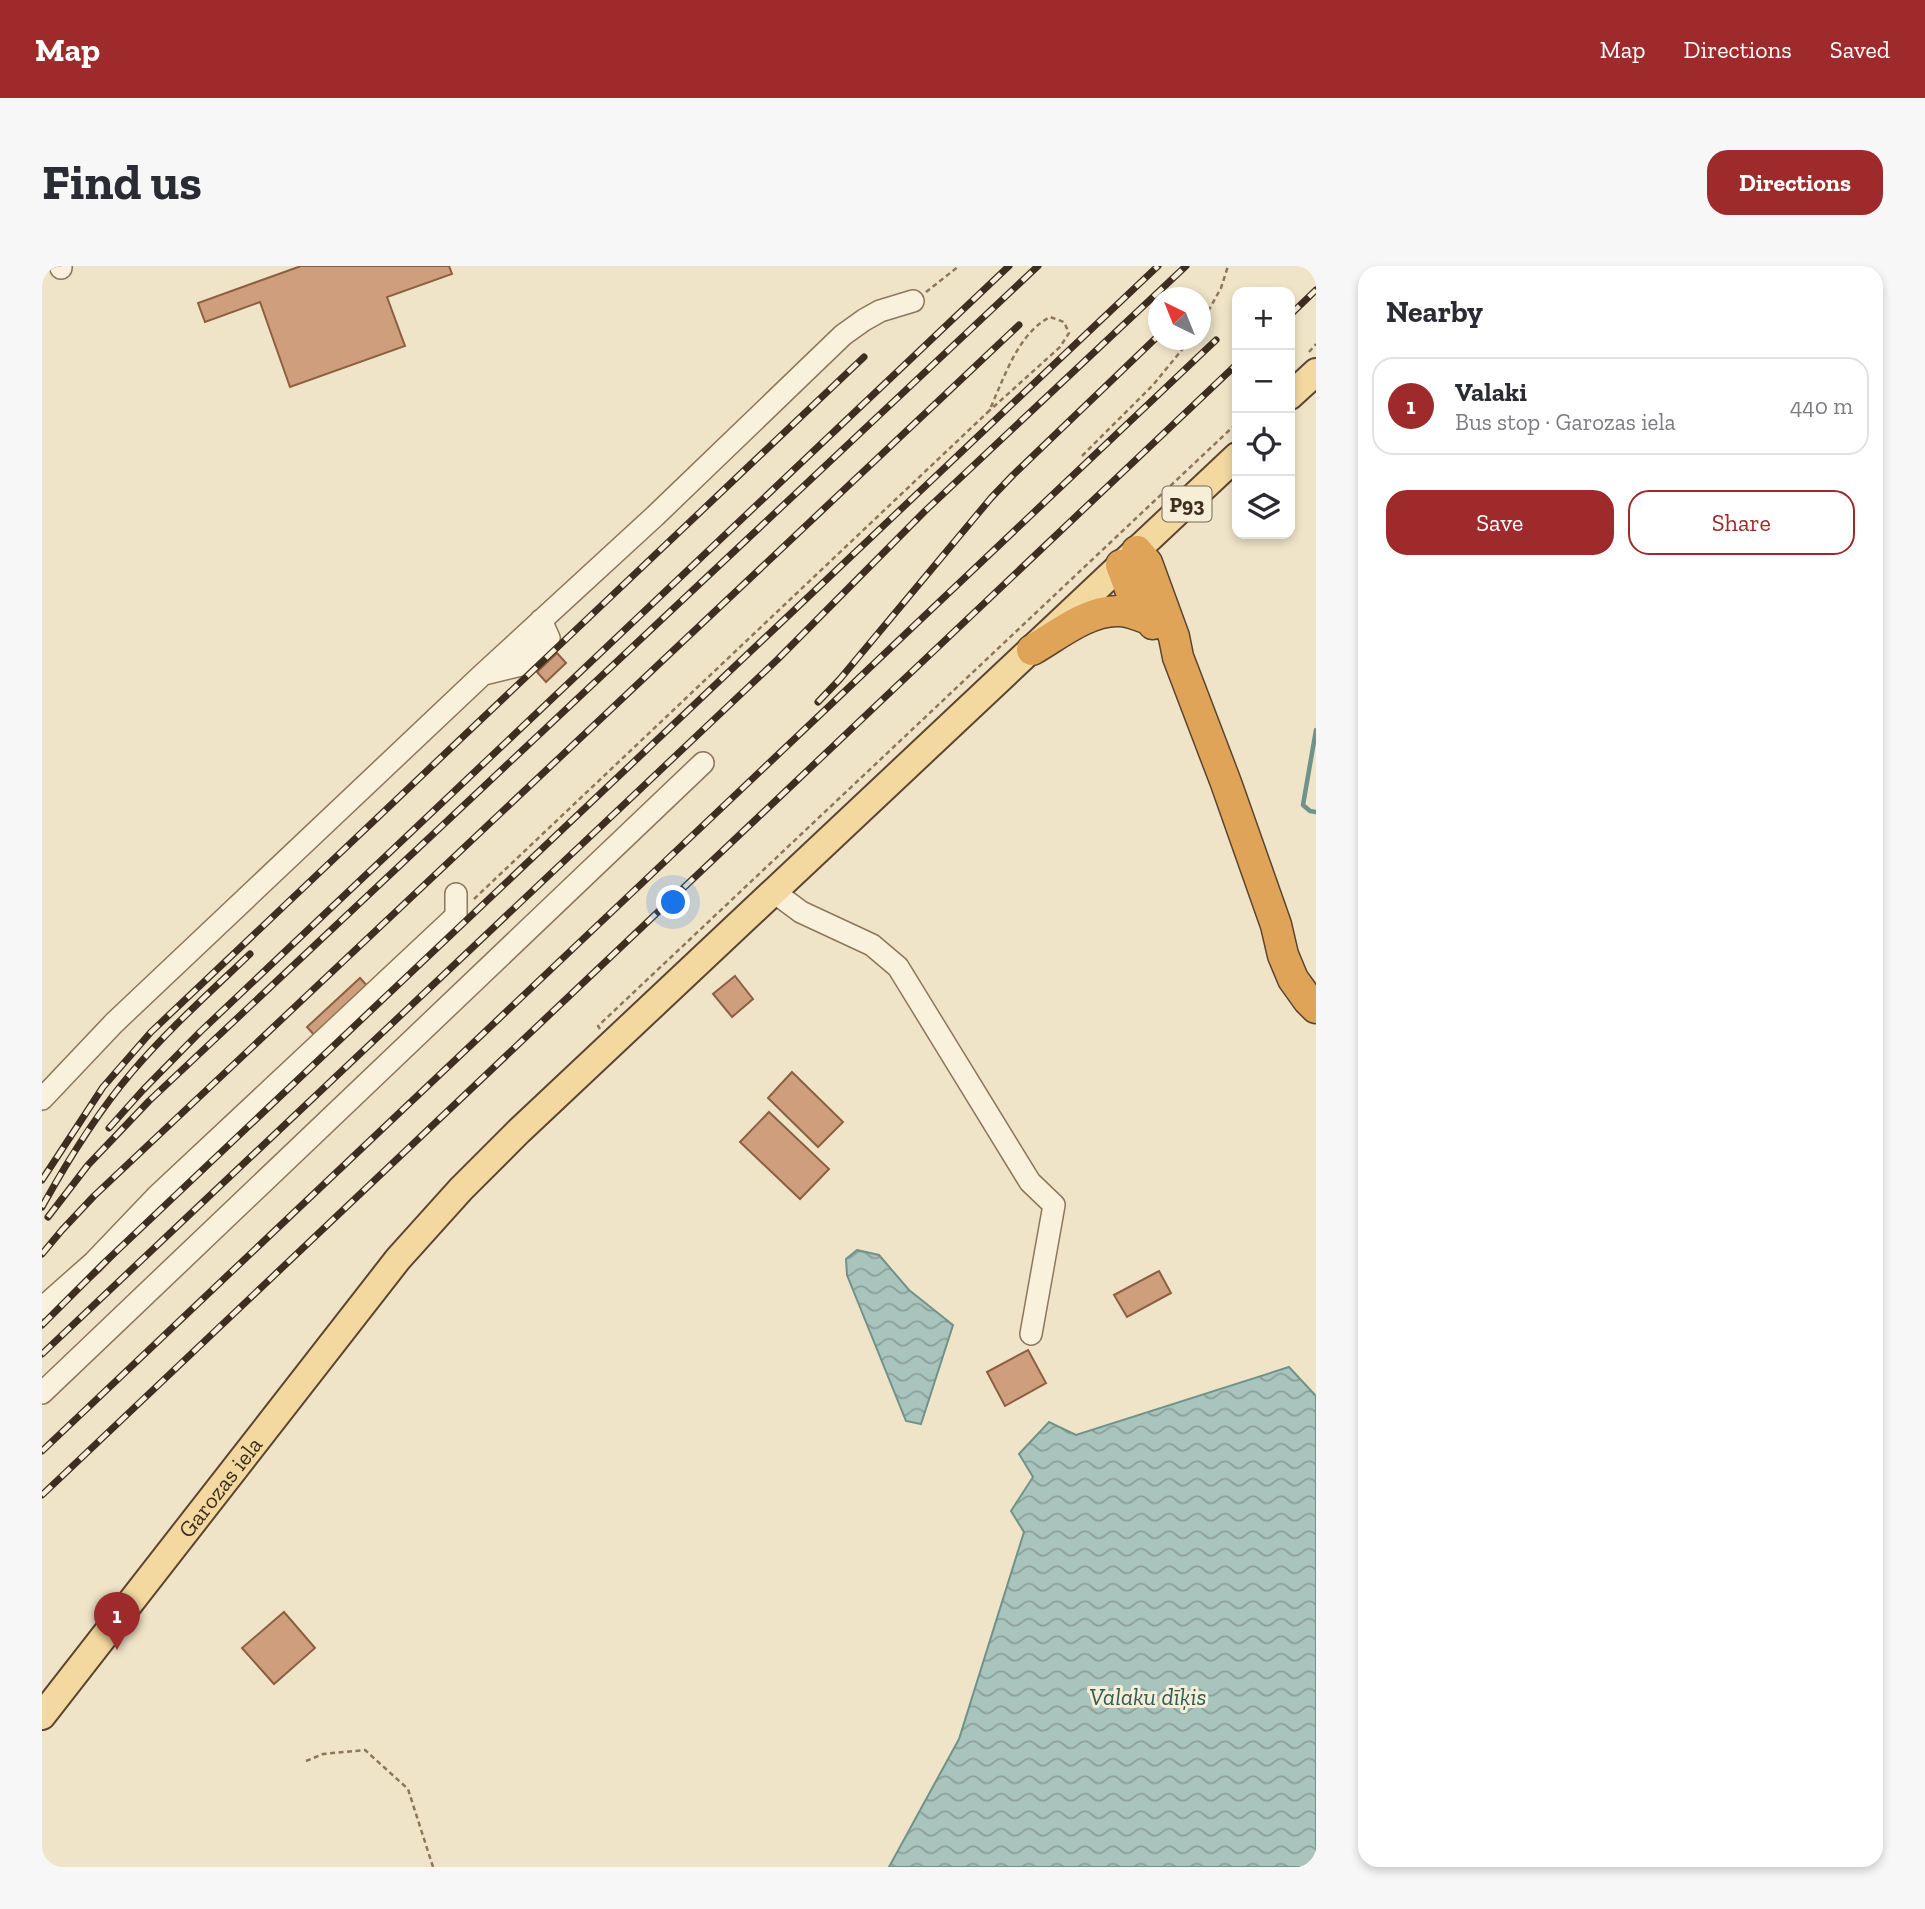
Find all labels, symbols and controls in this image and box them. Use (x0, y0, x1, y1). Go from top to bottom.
text: Map (35, 30, 100, 69)
text: Map (1600, 35, 1646, 64)
text: Directions (1684, 35, 1792, 64)
text: Saved (1830, 35, 1890, 64)
button: Directions (1707, 150, 1883, 215)
text: Find us (42, 153, 202, 212)
north arrow (1148, 287, 1211, 350)
map controls (1232, 287, 1295, 539)
button: + (1232, 287, 1295, 350)
text: Nearby (1386, 294, 1483, 330)
button: − (1232, 350, 1295, 413)
text: Valaki (1455, 376, 1527, 408)
text: 1 (1406, 392, 1416, 420)
text: 440 m (1790, 392, 1853, 420)
text: Bus stop · Garozas iela (1455, 408, 1676, 436)
button: locate (1232, 413, 1295, 476)
button: layers (1232, 476, 1295, 539)
road number: P93 (1162, 486, 1212, 522)
button: Save (1386, 490, 1614, 555)
button: Share (1628, 490, 1855, 555)
your location (656, 885, 690, 919)
street label: Garozas iela (172, 1431, 268, 1543)
pin: 1 (94, 1592, 140, 1650)
water label: Valaku dīķis (1089, 1682, 1207, 1711)

